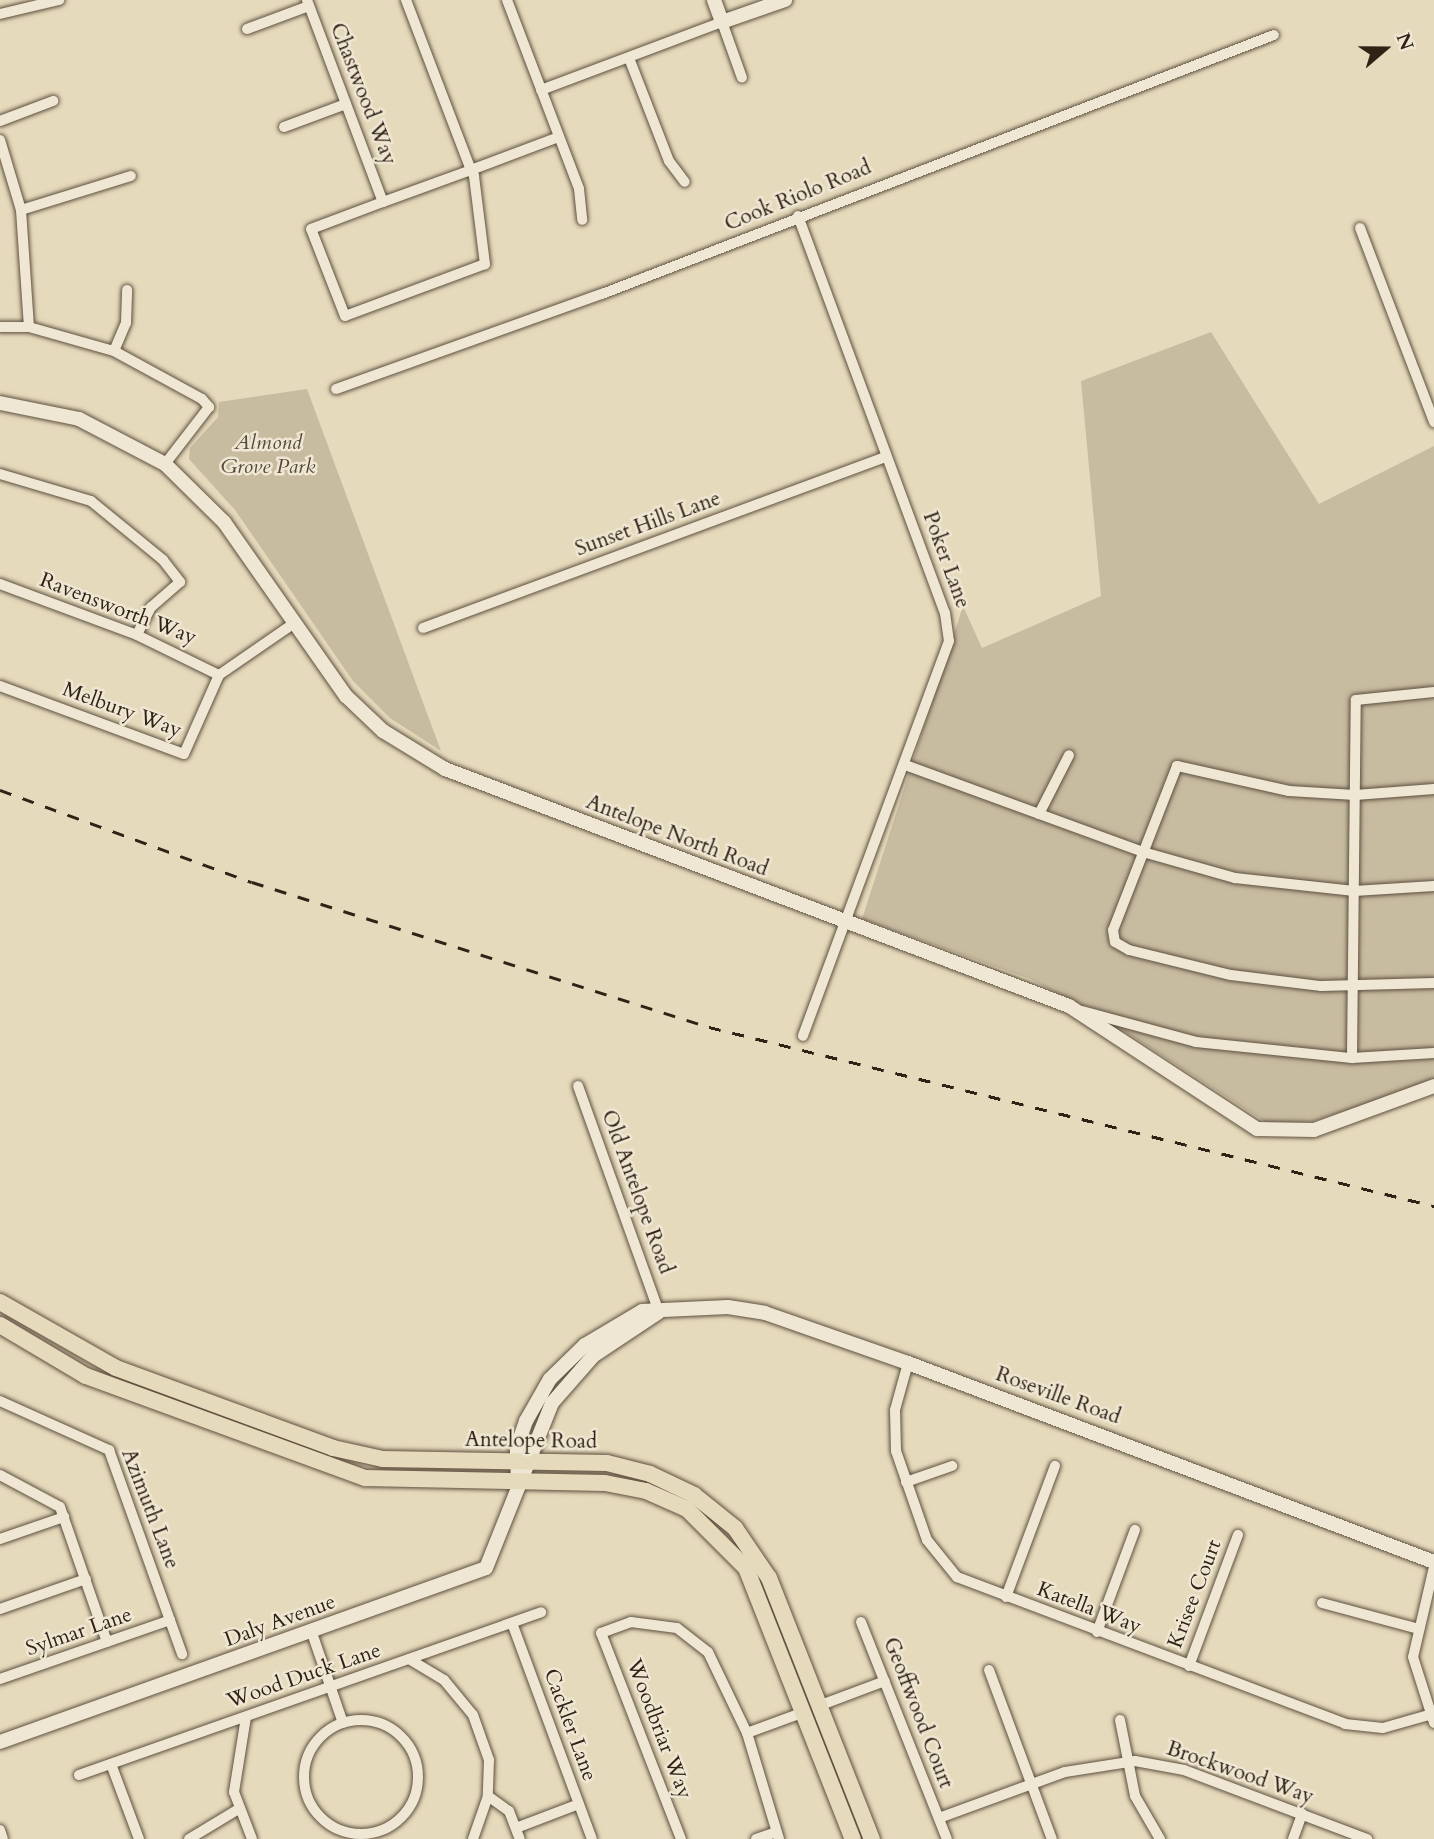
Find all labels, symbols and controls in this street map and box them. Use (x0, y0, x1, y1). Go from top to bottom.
north arrow (1350, 14, 1420, 84)
street label: Chastwood Way (324, 19, 402, 169)
text: N (1390, 30, 1420, 54)
street label: Cook Riolo Road (721, 155, 875, 237)
park label: Almond Grove Park (221, 430, 315, 480)
street label: Sunset Hills Lane (572, 486, 724, 562)
street label: Poker Lane (917, 508, 975, 612)
street label: Ravensworth Way (36, 568, 200, 650)
street label: Melbury Way (59, 677, 185, 743)
street label: Antelope North Road (582, 790, 772, 882)
street label: Old Antelope Road (596, 1107, 678, 1277)
street label: Roseville Road (992, 1362, 1124, 1430)
street label: Antelope Road (465, 1427, 597, 1455)
street label: Azimuth Lane (116, 1445, 184, 1573)
street label: Krisee Court (1163, 1536, 1227, 1652)
street label: Katella Way (1033, 1577, 1145, 1639)
street label: Daly Avenue (221, 1589, 339, 1653)
street label: Sylmar Lane (23, 1602, 135, 1662)
street label: Geoffwood Court (878, 1634, 958, 1792)
street label: Wood Duck Lane (224, 1638, 384, 1714)
street label: Woodbriar Way (621, 1656, 697, 1802)
street label: Cackler Lane (538, 1666, 602, 1784)
street label: Brockwood Way (1163, 1736, 1317, 1810)

